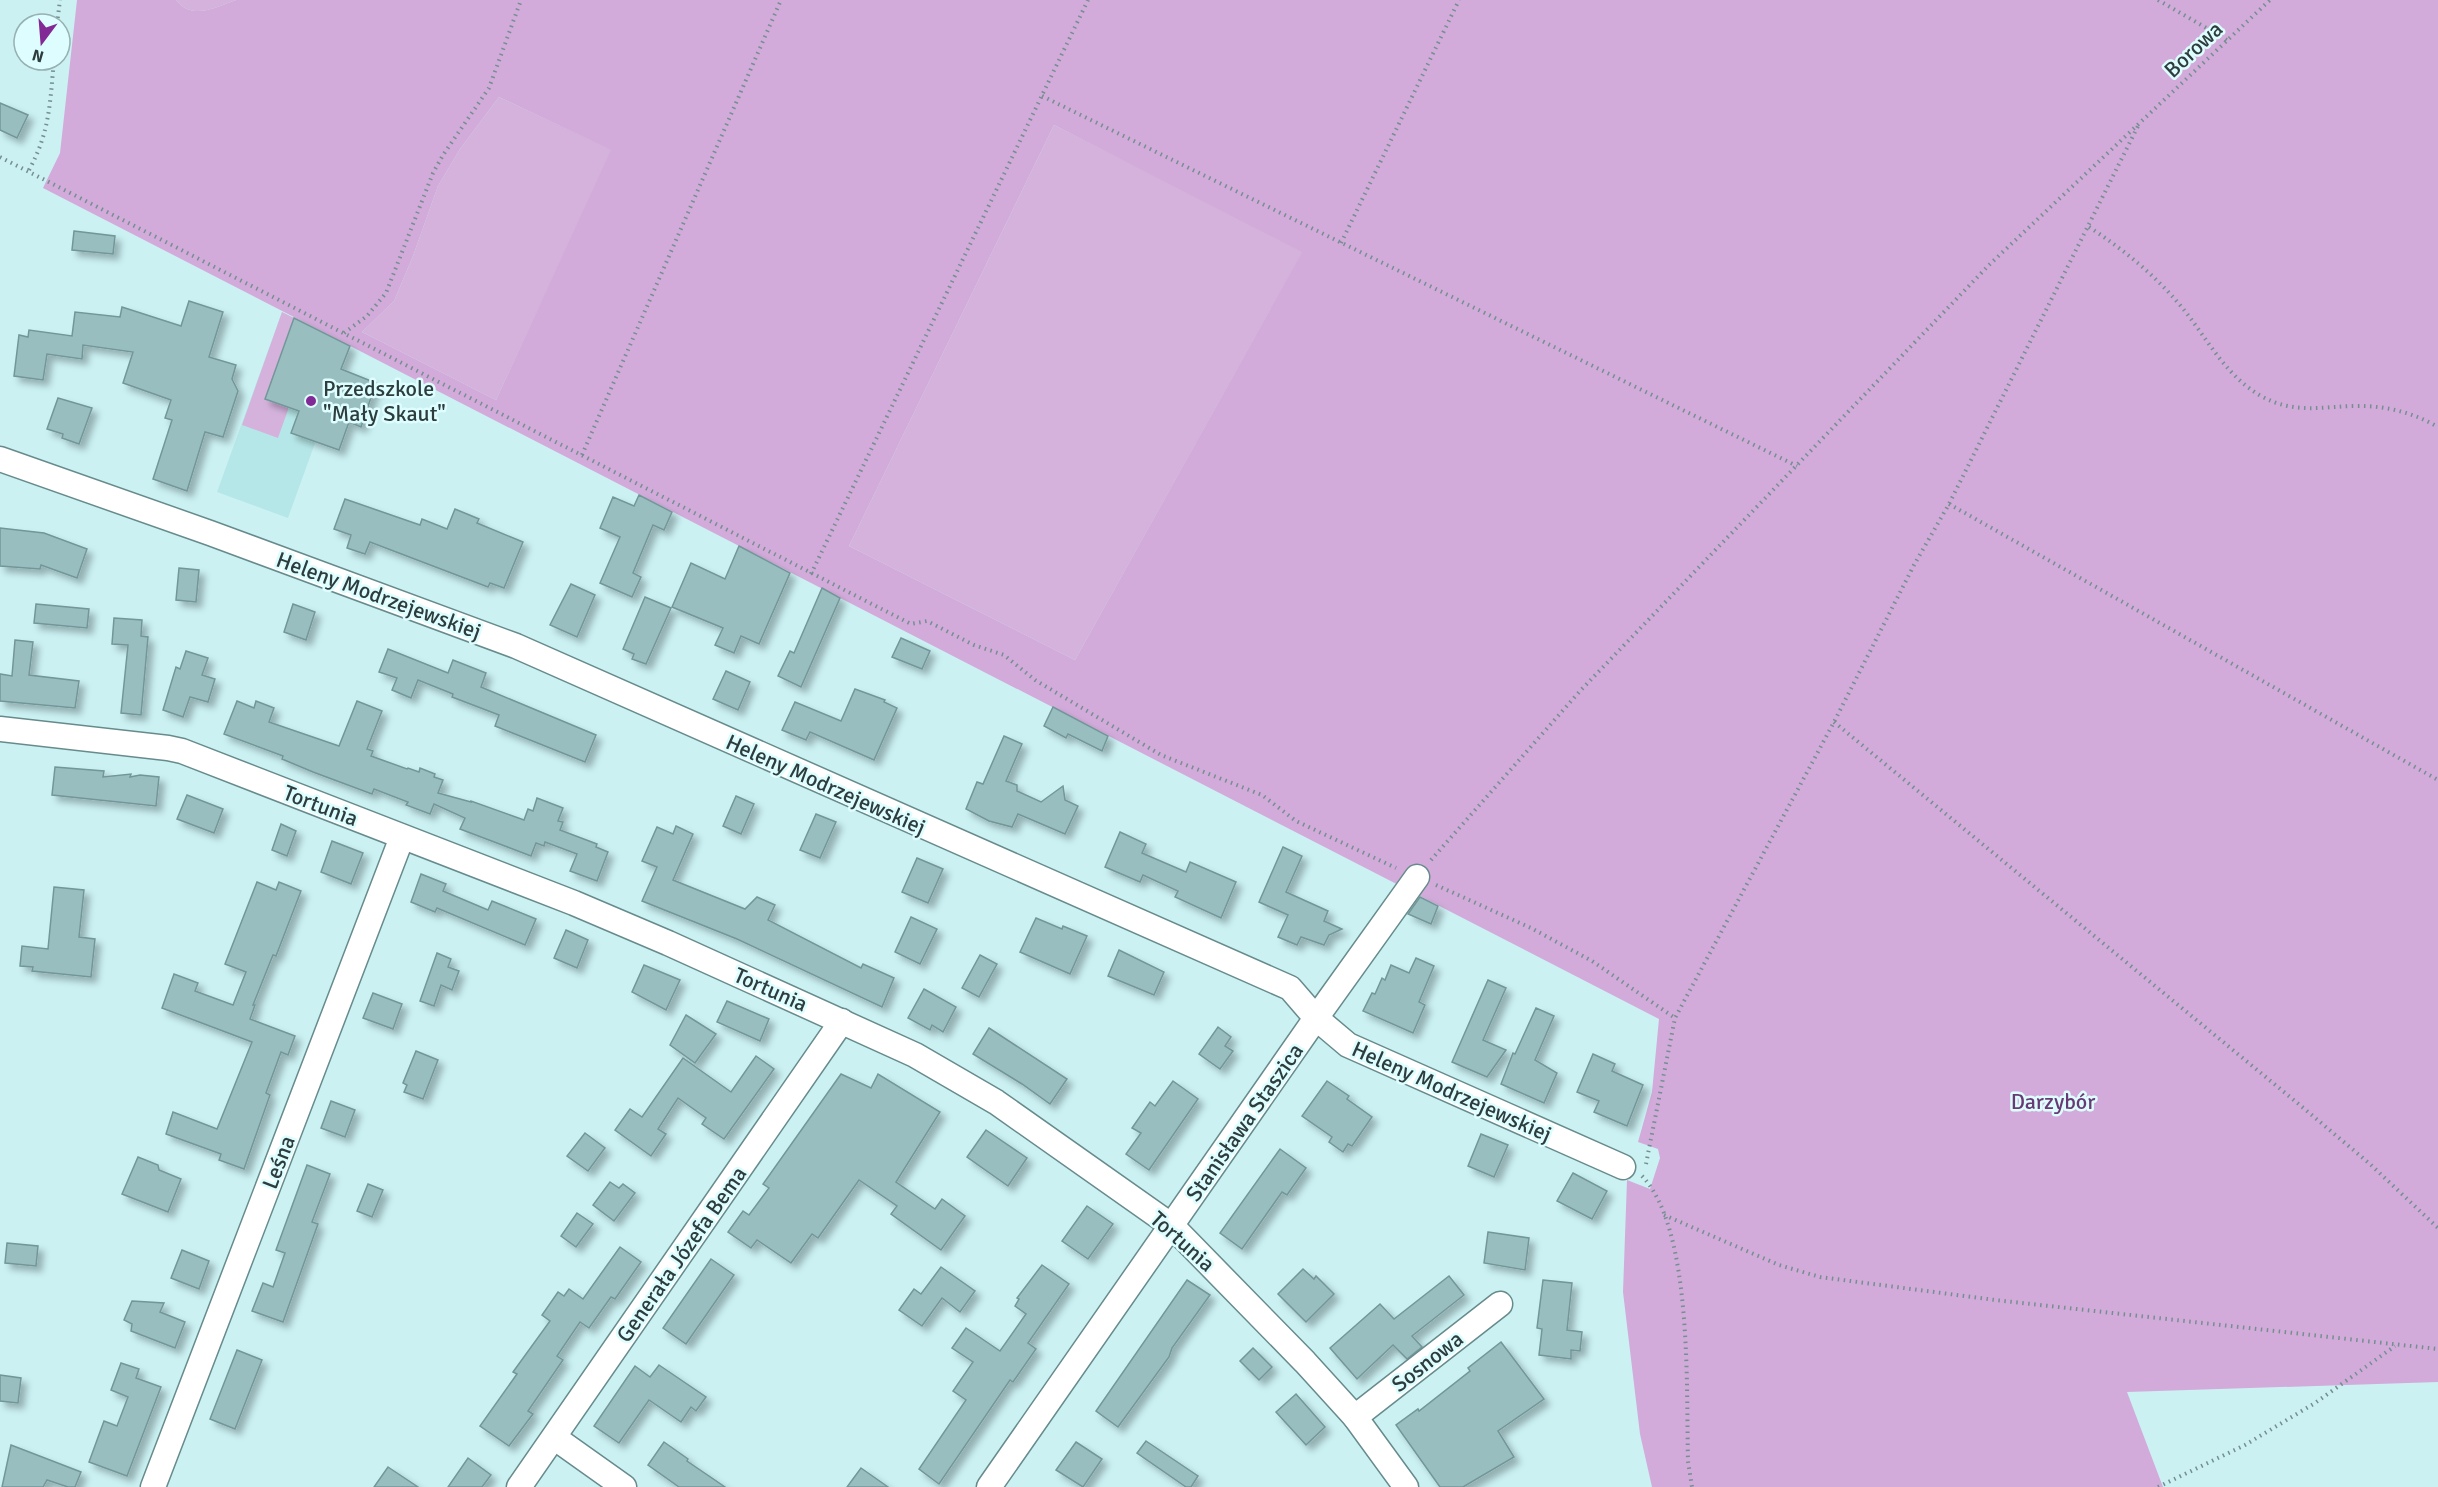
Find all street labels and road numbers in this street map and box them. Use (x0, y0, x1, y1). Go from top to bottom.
street label: Borowa (2158, 15, 2228, 83)
street label: Heleny Modrzejewskiej (273, 546, 485, 645)
street label: Heleny Modrzejewskiej (722, 728, 930, 841)
street label: Tortunia (280, 779, 362, 832)
street label: Tortunia (730, 961, 812, 1018)
street label: Heleny Modrzejewskiej (1348, 1035, 1556, 1148)
street label: Stanisława Staszica (1180, 1038, 1309, 1206)
street label: Leśna (256, 1132, 301, 1193)
street label: Generała Józefa Bema (611, 1161, 752, 1347)
street label: Tortunia (1145, 1205, 1221, 1277)
street label: Sosnowa (1386, 1325, 1468, 1398)

